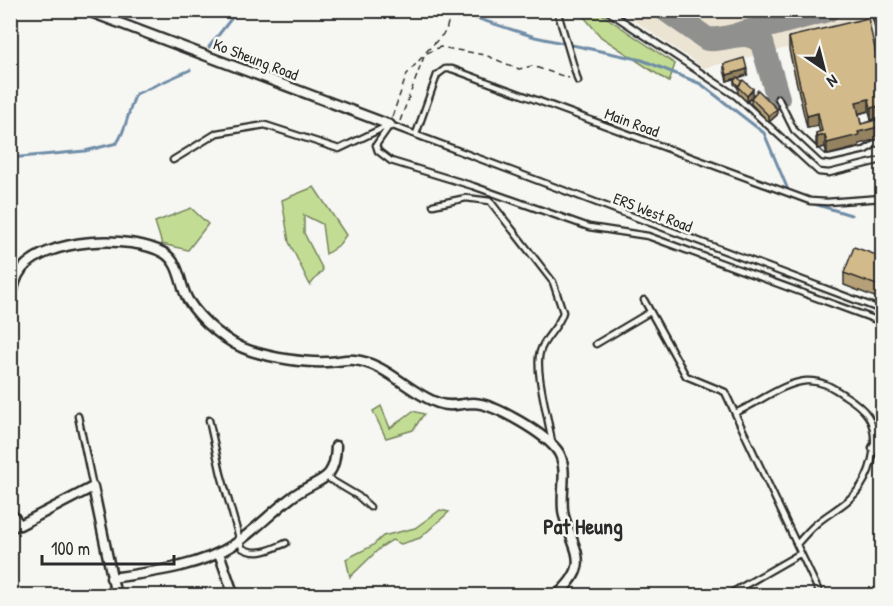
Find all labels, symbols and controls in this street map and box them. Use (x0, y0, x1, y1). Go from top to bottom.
street label: Ko Sheung Road (210, 33, 302, 85)
north arrow (794, 39, 854, 99)
text: N (822, 70, 842, 93)
street label: Main Road (602, 102, 662, 142)
street label: ERS West Road (610, 187, 696, 237)
district label: Pat Heung (543, 511, 623, 542)
scale bar (42, 528, 174, 566)
text: 100 m (51, 536, 90, 561)

